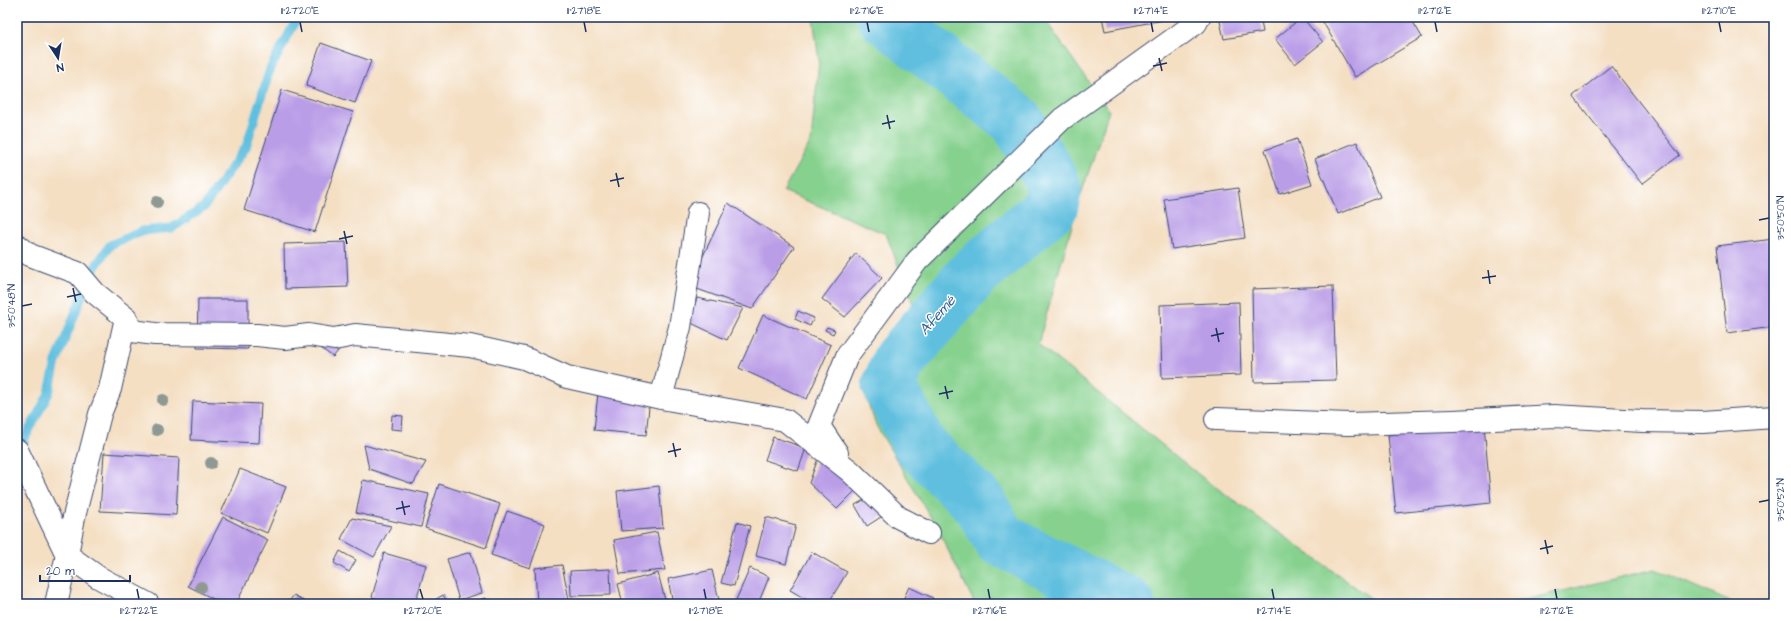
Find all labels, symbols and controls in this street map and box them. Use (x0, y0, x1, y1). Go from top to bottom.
text: 11°27'20"E (281, 4, 319, 18)
text: 11°27'18"E (567, 4, 601, 18)
text: 11°27'16"E (850, 4, 884, 18)
text: 11°27'14"E (1134, 4, 1168, 18)
text: 11°27'12"E (1418, 4, 1452, 18)
text: 11°27'10"E (1702, 4, 1736, 18)
north arrow (38, 38, 78, 78)
text: N (55, 59, 65, 75)
text: 3°50'50"N (1774, 196, 1788, 240)
text: 3°50'48"N (5, 284, 19, 328)
water label: Afemé (914, 290, 961, 340)
text: 3°50'52"N (1774, 478, 1788, 522)
scale bar (40, 557, 130, 583)
text: 20 m (46, 563, 75, 580)
text: 11°27'22"E (120, 604, 158, 618)
text: 11°27'20"E (404, 604, 442, 618)
text: 11°27'18"E (689, 604, 723, 618)
text: 11°27'16"E (973, 604, 1007, 618)
text: 11°27'14"E (1257, 604, 1291, 618)
text: 11°27'12"E (1540, 604, 1574, 618)

